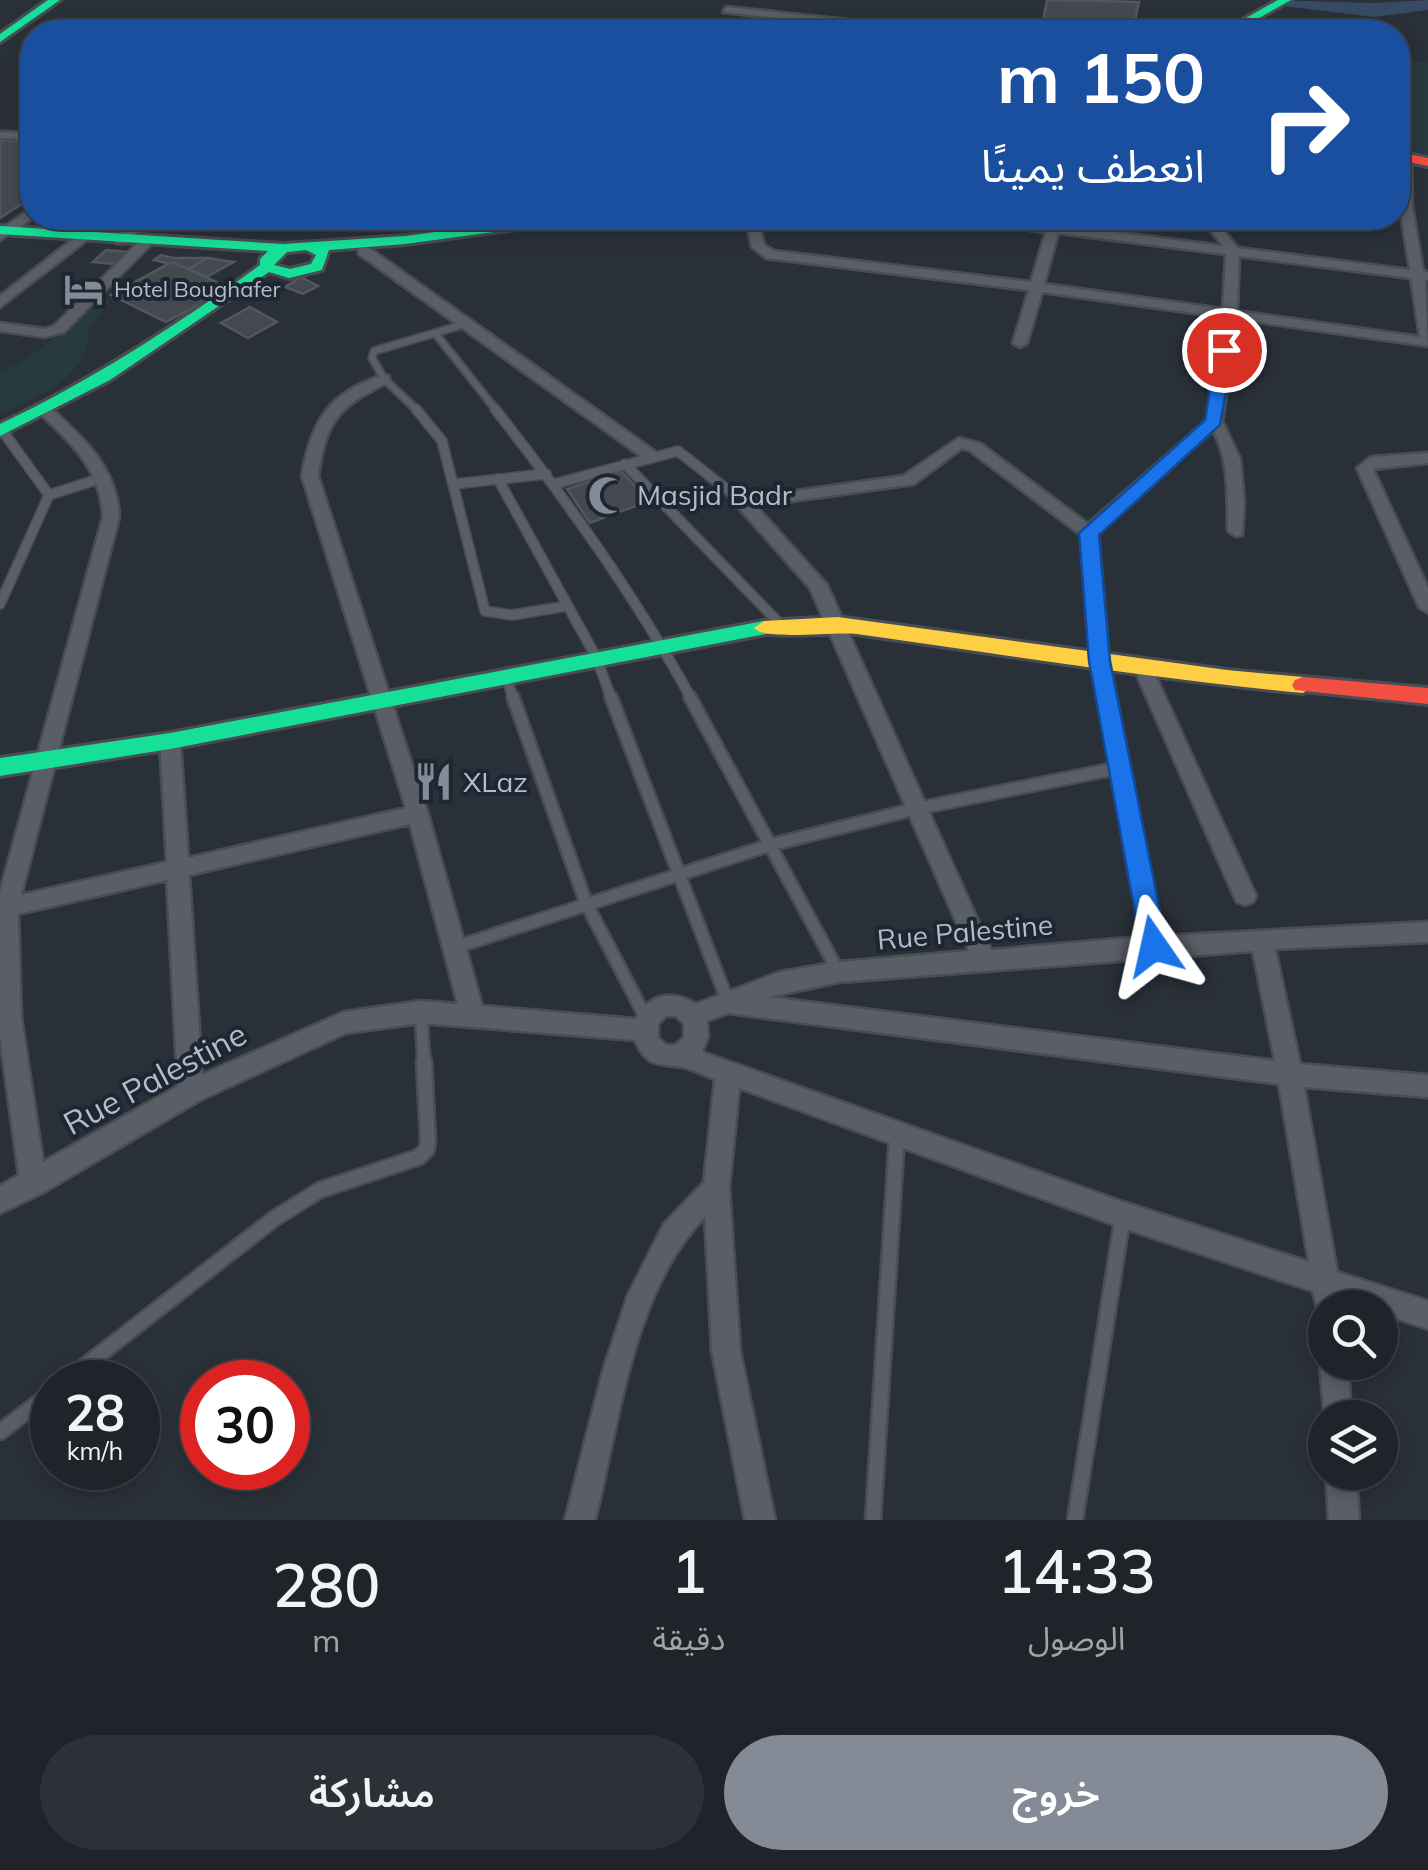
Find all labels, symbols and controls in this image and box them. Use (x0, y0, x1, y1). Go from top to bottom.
text: 150 m (997, 33, 1205, 121)
icon: right (1240, 60, 1370, 190)
text: انعطف يمينًا (981, 137, 1205, 193)
hotel icon: Hotel Boughafer (63, 268, 105, 310)
place label: Hotel Boughafer (114, 275, 281, 303)
pin (1182, 308, 1267, 393)
icon: arrive (1197, 323, 1252, 378)
mosque icon: Masjid Badr (586, 474, 628, 516)
place label: Masjid Badr (637, 477, 793, 512)
restaurant icon: XLaz (412, 761, 454, 803)
place label: XLaz (463, 764, 528, 799)
position arrow (1102, 894, 1206, 998)
street label: Rue Palestine (876, 906, 1054, 957)
street label: Rue Palestine (56, 1013, 253, 1143)
map controls (1308, 1290, 1398, 1490)
button: search (1308, 1290, 1398, 1380)
speed limit sign: 30 (180, 1360, 310, 1490)
text: 28 (65, 1381, 125, 1444)
button: layers (1308, 1400, 1398, 1490)
text: km/h (67, 1435, 123, 1466)
text: 1 (671, 1533, 707, 1608)
text: 14:33 (998, 1533, 1156, 1608)
text: 280 (272, 1547, 380, 1622)
text: دقيقة (652, 1618, 725, 1658)
text: الوصول (1028, 1618, 1125, 1658)
text: m (312, 1620, 340, 1660)
button: مشاركة (40, 1735, 704, 1850)
button: خروج (724, 1735, 1388, 1850)

